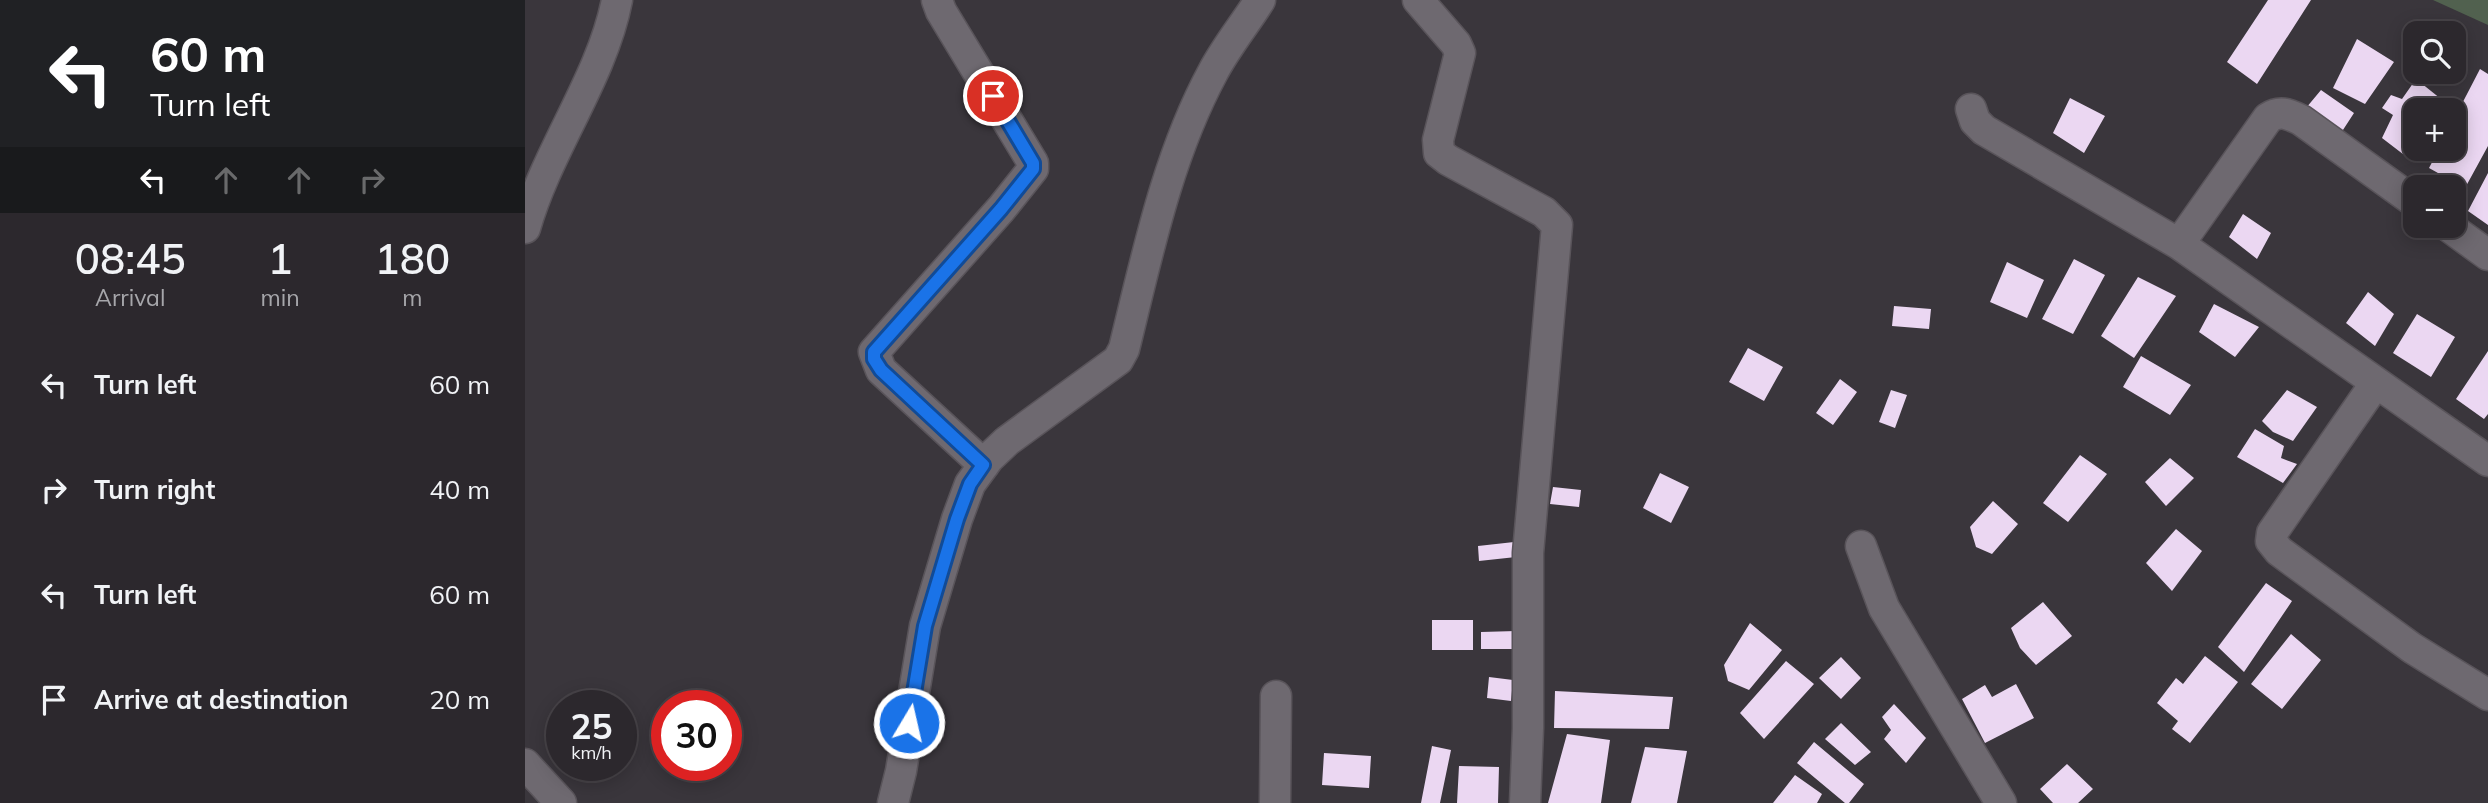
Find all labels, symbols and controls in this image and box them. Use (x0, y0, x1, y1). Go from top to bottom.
map controls (2403, 21, 2466, 238)
button: search (2403, 21, 2466, 84)
text: 60 m (150, 23, 266, 84)
icon: left (35, 28, 126, 119)
pin (963, 66, 1023, 126)
icon: arrive (974, 77, 1012, 115)
text: Turn left (150, 84, 270, 124)
button: + (2403, 98, 2466, 161)
icon: left (134, 161, 172, 199)
icon: ahead (207, 161, 245, 199)
icon: ahead (280, 161, 318, 199)
icon: right (353, 161, 391, 199)
button: − (2403, 175, 2466, 238)
text: 08:45 (75, 232, 186, 285)
text: 1 (267, 232, 293, 285)
text: 180 (375, 232, 450, 285)
text: Arrival (95, 283, 165, 312)
text: min (260, 283, 300, 312)
text: m (402, 283, 422, 312)
icon: left (35, 366, 73, 404)
text: Turn left (94, 368, 196, 401)
text: 60 m (429, 368, 490, 401)
icon: right (35, 471, 73, 509)
text: Turn right (94, 473, 215, 506)
text: 40 m (429, 473, 490, 506)
icon: left (35, 576, 73, 614)
text: Turn left (94, 578, 196, 611)
text: 60 m (429, 578, 490, 611)
icon: arrive (35, 681, 73, 719)
text: Arrive at destination (94, 683, 349, 716)
text: 20 m (429, 683, 490, 716)
position arrow (872, 686, 946, 760)
speed limit sign: 30 (651, 690, 742, 781)
text: 25 (570, 704, 613, 748)
text: km/h (571, 741, 612, 764)

